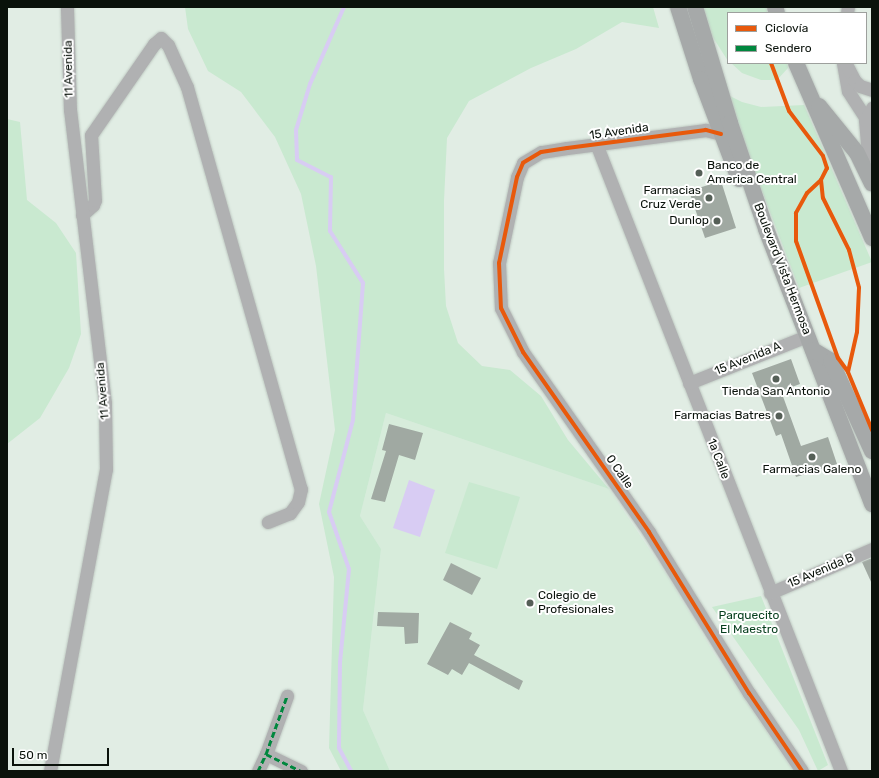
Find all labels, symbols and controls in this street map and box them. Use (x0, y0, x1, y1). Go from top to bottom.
legend (727, 12, 867, 64)
text: Ciclovía (765, 21, 808, 35)
street label: 11 Avenida (61, 40, 77, 98)
text: Sendero (765, 41, 812, 55)
street label: 15 Avenida (588, 121, 650, 143)
place label: Banco de America Central (707, 159, 797, 187)
marker: Banco de America Central (694, 168, 704, 178)
place label: Farmacias Cruz Verde (640, 184, 701, 212)
marker: Farmacias Cruz Verde (704, 193, 714, 203)
street label: Boulevard Vista Hermosa (750, 201, 814, 337)
place label: Dunlop (669, 214, 709, 228)
marker: Dunlop (712, 216, 722, 226)
street label: 15 Avenida A (712, 339, 784, 379)
street label: 11 Avenida (93, 362, 113, 420)
marker: Tienda San Antonio (771, 374, 781, 384)
place label: Tienda San Antonio (722, 385, 830, 399)
place label: Farmacias Batres (674, 409, 771, 423)
marker: Farmacias Batres (774, 411, 784, 421)
street label: 1a Calle (704, 437, 732, 481)
street label: 0 Calle (602, 452, 636, 492)
marker: Farmacias Galeno (807, 452, 817, 462)
place label: Farmacias Galeno (763, 463, 861, 477)
street label: 15 Avenida B (786, 551, 856, 591)
place label: Colegio de Profesionales (538, 589, 614, 617)
marker: Colegio de Profesionales (525, 598, 535, 608)
park label: Parquecito El Maestro (719, 609, 779, 637)
scale bar (14, 740, 111, 766)
text: 50 m (19, 748, 47, 762)

